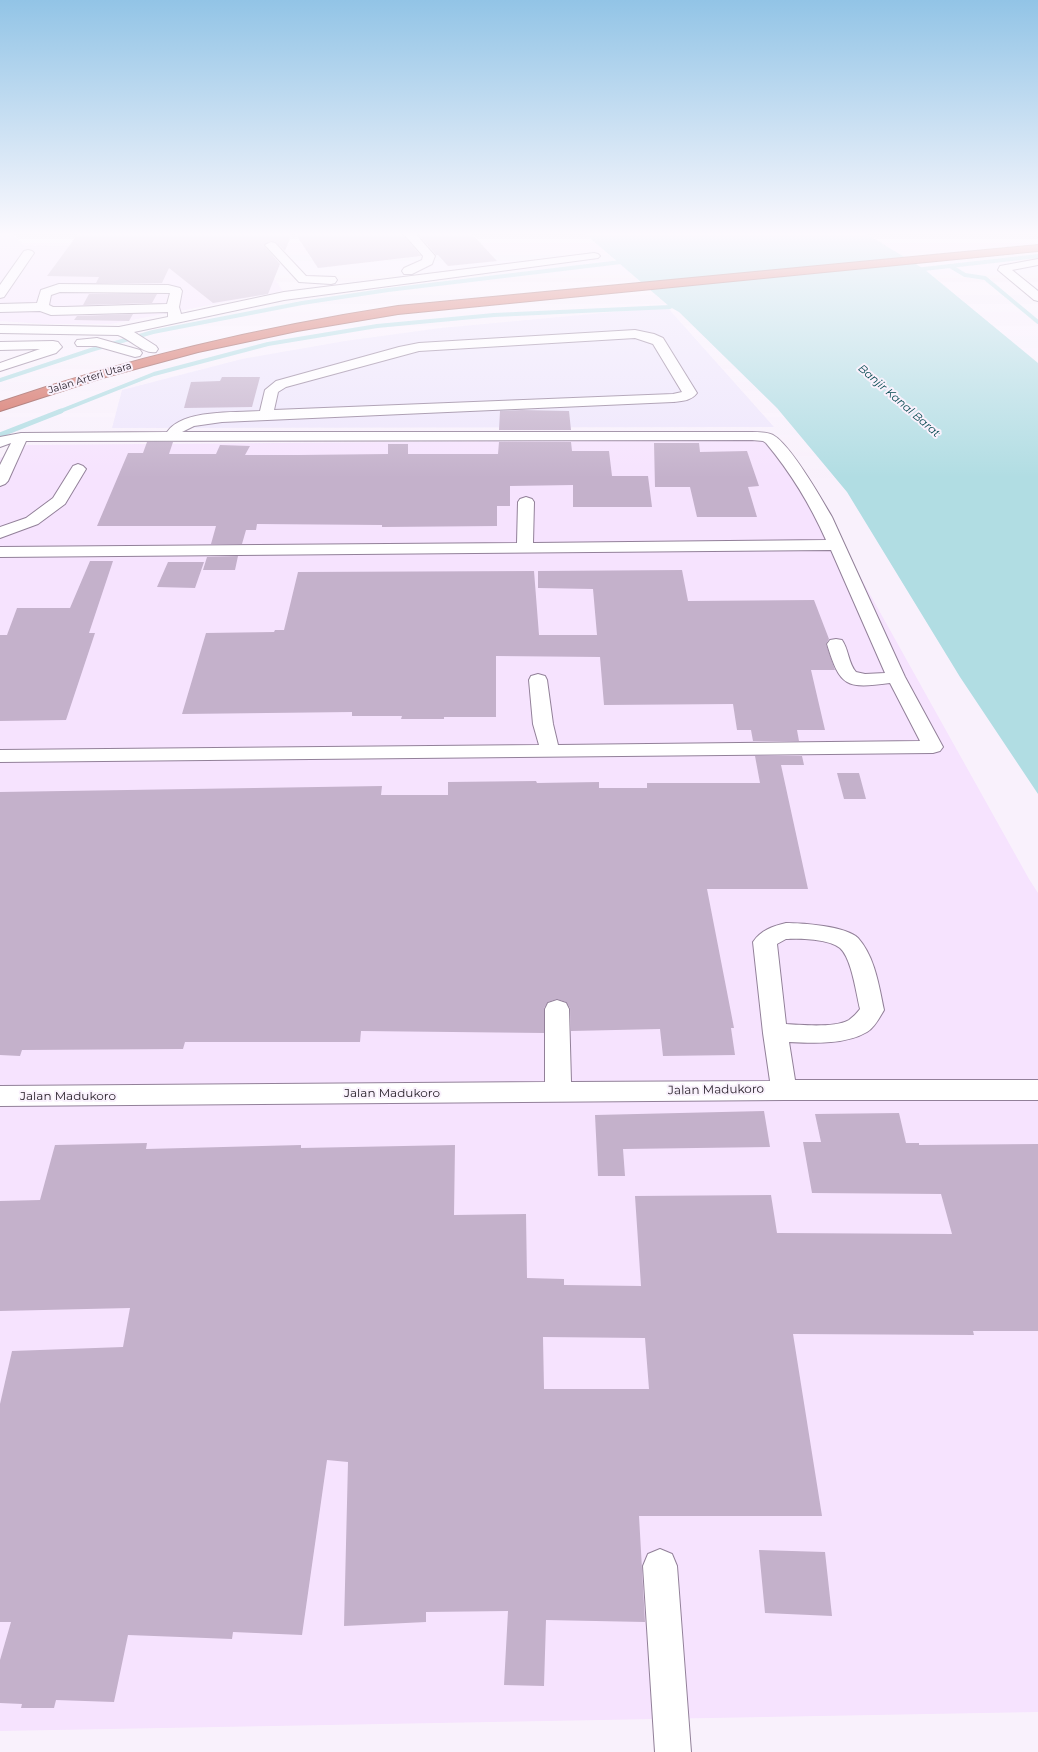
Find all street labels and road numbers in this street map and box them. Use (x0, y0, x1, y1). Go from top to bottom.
street label: Jalan Arteri Utara (47, 360, 133, 396)
street label: Jalan Madukoro (668, 1082, 764, 1098)
street label: Jalan Madukoro (344, 1086, 440, 1100)
street label: Jalan Madukoro (20, 1089, 116, 1103)

